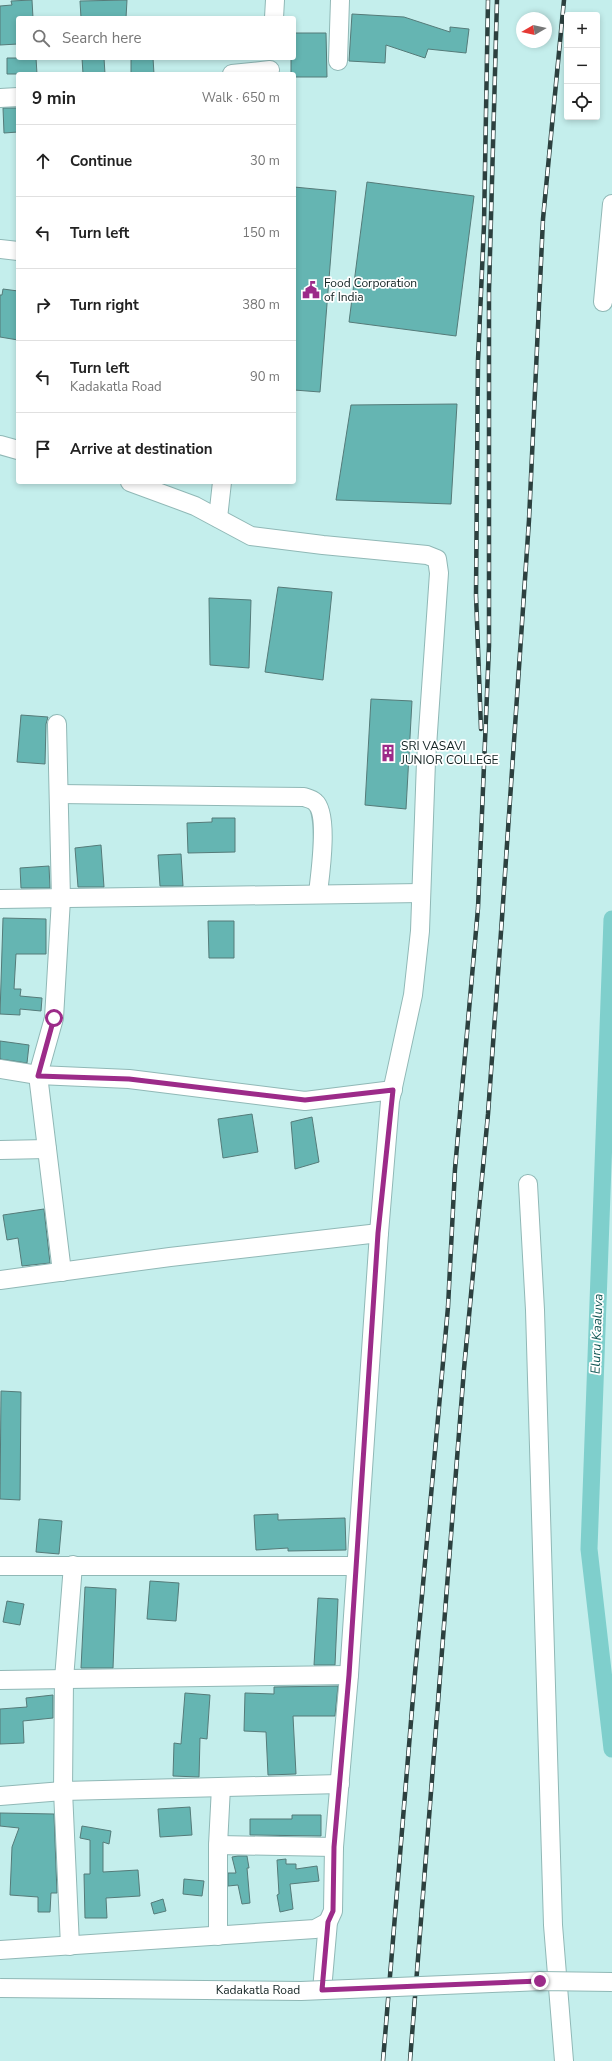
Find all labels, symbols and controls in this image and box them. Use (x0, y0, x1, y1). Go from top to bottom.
north arrow (516, 12, 552, 48)
map controls (564, 12, 600, 120)
button: + (564, 12, 600, 48)
search box (16, 16, 296, 60)
icon: search (30, 27, 52, 49)
text: Search here (62, 28, 142, 48)
button: − (564, 48, 600, 84)
button: locate (564, 84, 600, 120)
text: 9 min (32, 87, 76, 110)
text: Walk · 650 m (202, 89, 280, 107)
icon: ahead (32, 150, 54, 172)
text: Continue (70, 151, 132, 171)
text: 30 m (250, 152, 280, 170)
icon: left (32, 222, 54, 244)
text: Turn left (70, 223, 129, 243)
text: 150 m (242, 224, 280, 242)
place label: Food Corporation of India (324, 275, 417, 305)
public building icon: Food Corporation of India (301, 280, 321, 300)
icon: right (32, 294, 54, 316)
text: Turn right (70, 295, 139, 315)
text: 380 m (242, 296, 280, 314)
text: Turn left (70, 358, 129, 378)
icon: left (32, 366, 54, 388)
text: 90 m (250, 368, 280, 386)
text: Kadakatla Road (70, 378, 162, 396)
icon: arrive (32, 438, 54, 460)
text: Arrive at destination (70, 439, 213, 459)
place label: SRI VASAVI JUNIOR COLLEGE (400, 738, 499, 768)
building icon: SRI VASAVI JUNIOR COLLEGE (378, 743, 398, 763)
route start (45, 1009, 63, 1027)
water label: Eluru Kaaluva (587, 1293, 607, 1375)
route end (531, 1972, 549, 1990)
street label: Kadakatla Road (216, 1982, 300, 1998)

